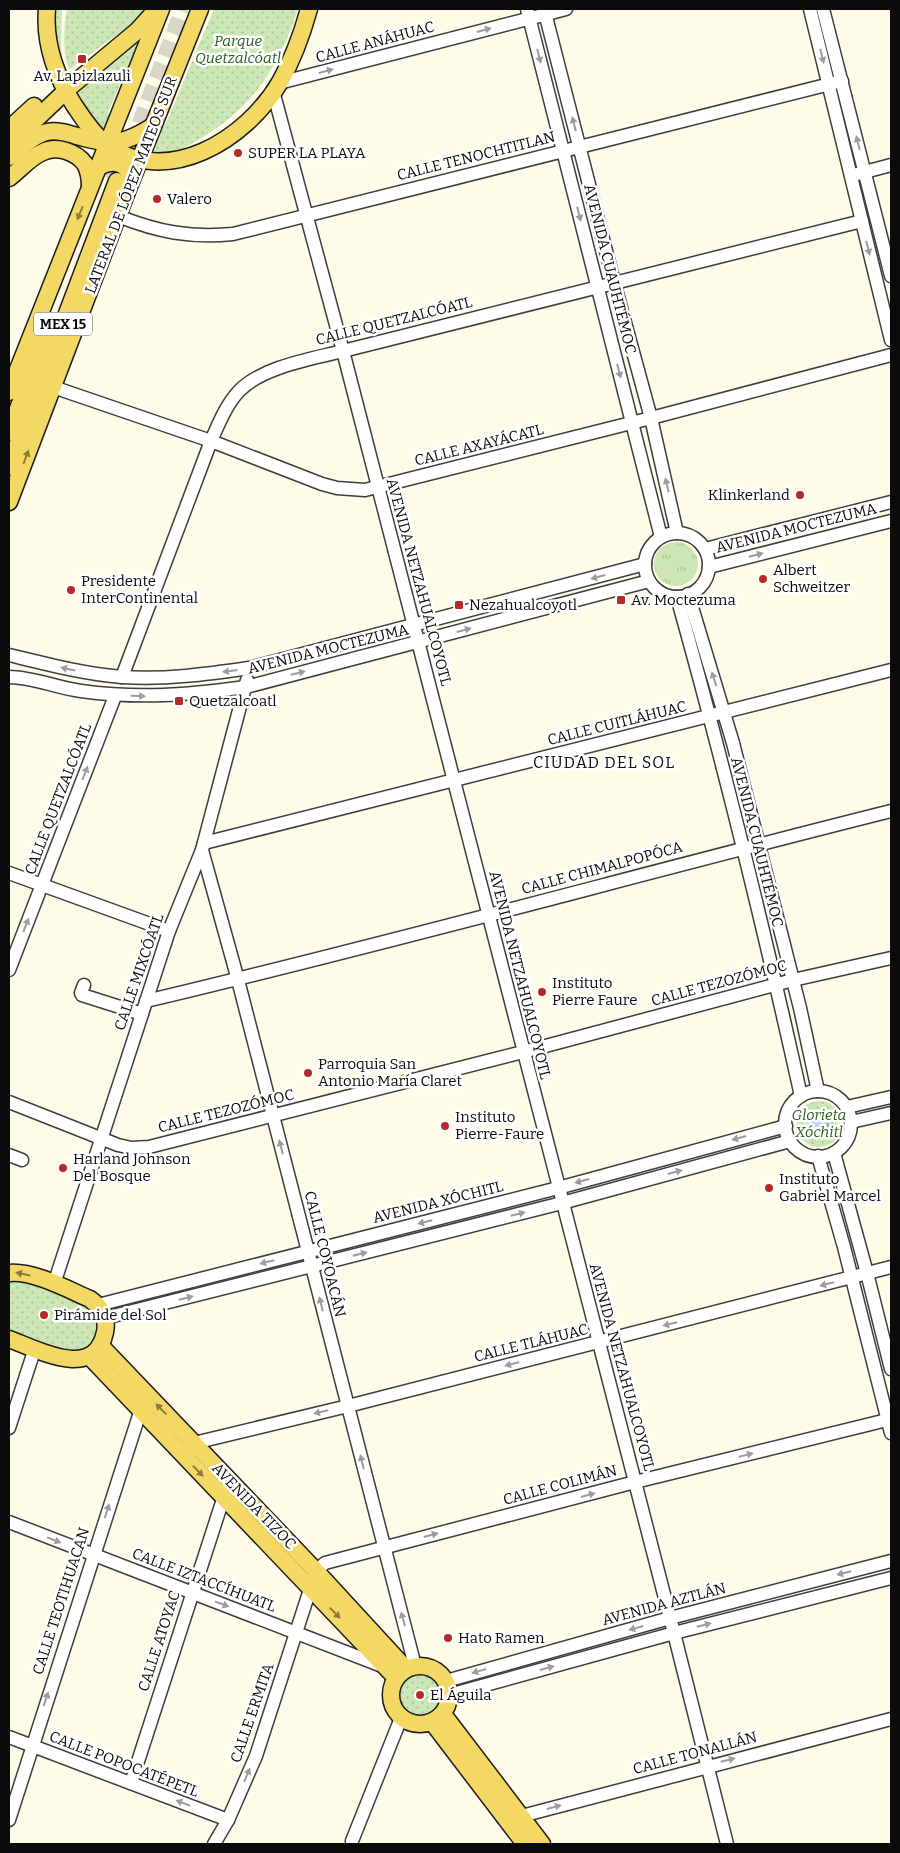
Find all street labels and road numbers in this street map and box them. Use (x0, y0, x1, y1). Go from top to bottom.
street label: CALLE ANÁHUAC (314, 17, 436, 67)
street label: LATERAL DE LÓPEZ MATEOS SUR (81, 74, 181, 296)
street label: CALLE TENOCHTITLAN (395, 128, 557, 184)
street label: AVENIDA CUAUHTÉMOC (580, 182, 640, 356)
street label: CALLE QUETZALCÓATL (314, 293, 474, 349)
road number: MEX 15 (34, 312, 92, 336)
street label: CALLE AXAYÁCATL (413, 420, 545, 470)
street label: AVENIDA NETZAHUALCOYOTL (383, 476, 455, 688)
street label: AVENIDA MOCTEZUMA (714, 499, 879, 557)
street label: AVENIDA MOCTEZUMA (246, 620, 411, 678)
street label: CALLE CUITLÁHUAC (546, 697, 688, 749)
street label: CALLE QUETZALCÓATL (21, 721, 95, 877)
street label: AVENIDA CUAUHTÉMOC (727, 755, 787, 929)
street label: CALLE CHIMALPOPÓCA (519, 838, 685, 898)
street label: AVENIDA NETZAHUALCOYOTL (485, 869, 555, 1081)
street label: CALLE MIXCÓATL (111, 911, 167, 1033)
street label: CALLE TEZOZÓMOC (649, 956, 789, 1010)
street label: CALLE TEZOZÓMOC (156, 1085, 296, 1137)
street label: AVENIDA XÓCHITL (371, 1177, 505, 1227)
street label: CALLE COYOACÁN (301, 1189, 349, 1319)
street label: AVENIDA NETZAHUALCOYOTL (586, 1261, 658, 1473)
street label: CALLE TLÁHUAC (472, 1320, 590, 1366)
street label: AVENIDA TIZOC (208, 1459, 300, 1553)
street label: CALLE COLIMÁN (501, 1461, 619, 1509)
street label: CALLE TEOTIHUACAN (29, 1525, 93, 1677)
street label: CALLE IZTACCÍHUATL (130, 1544, 278, 1616)
street label: AVENIDA AZTLÁN (600, 1579, 728, 1629)
street label: CALLE ATOYAC (134, 1588, 184, 1694)
street label: CALLE ERMITA (227, 1661, 278, 1765)
street label: CALLE POPOCATÉPETL (47, 1727, 201, 1801)
street label: CALLE TONALLÁN (631, 1728, 759, 1778)

